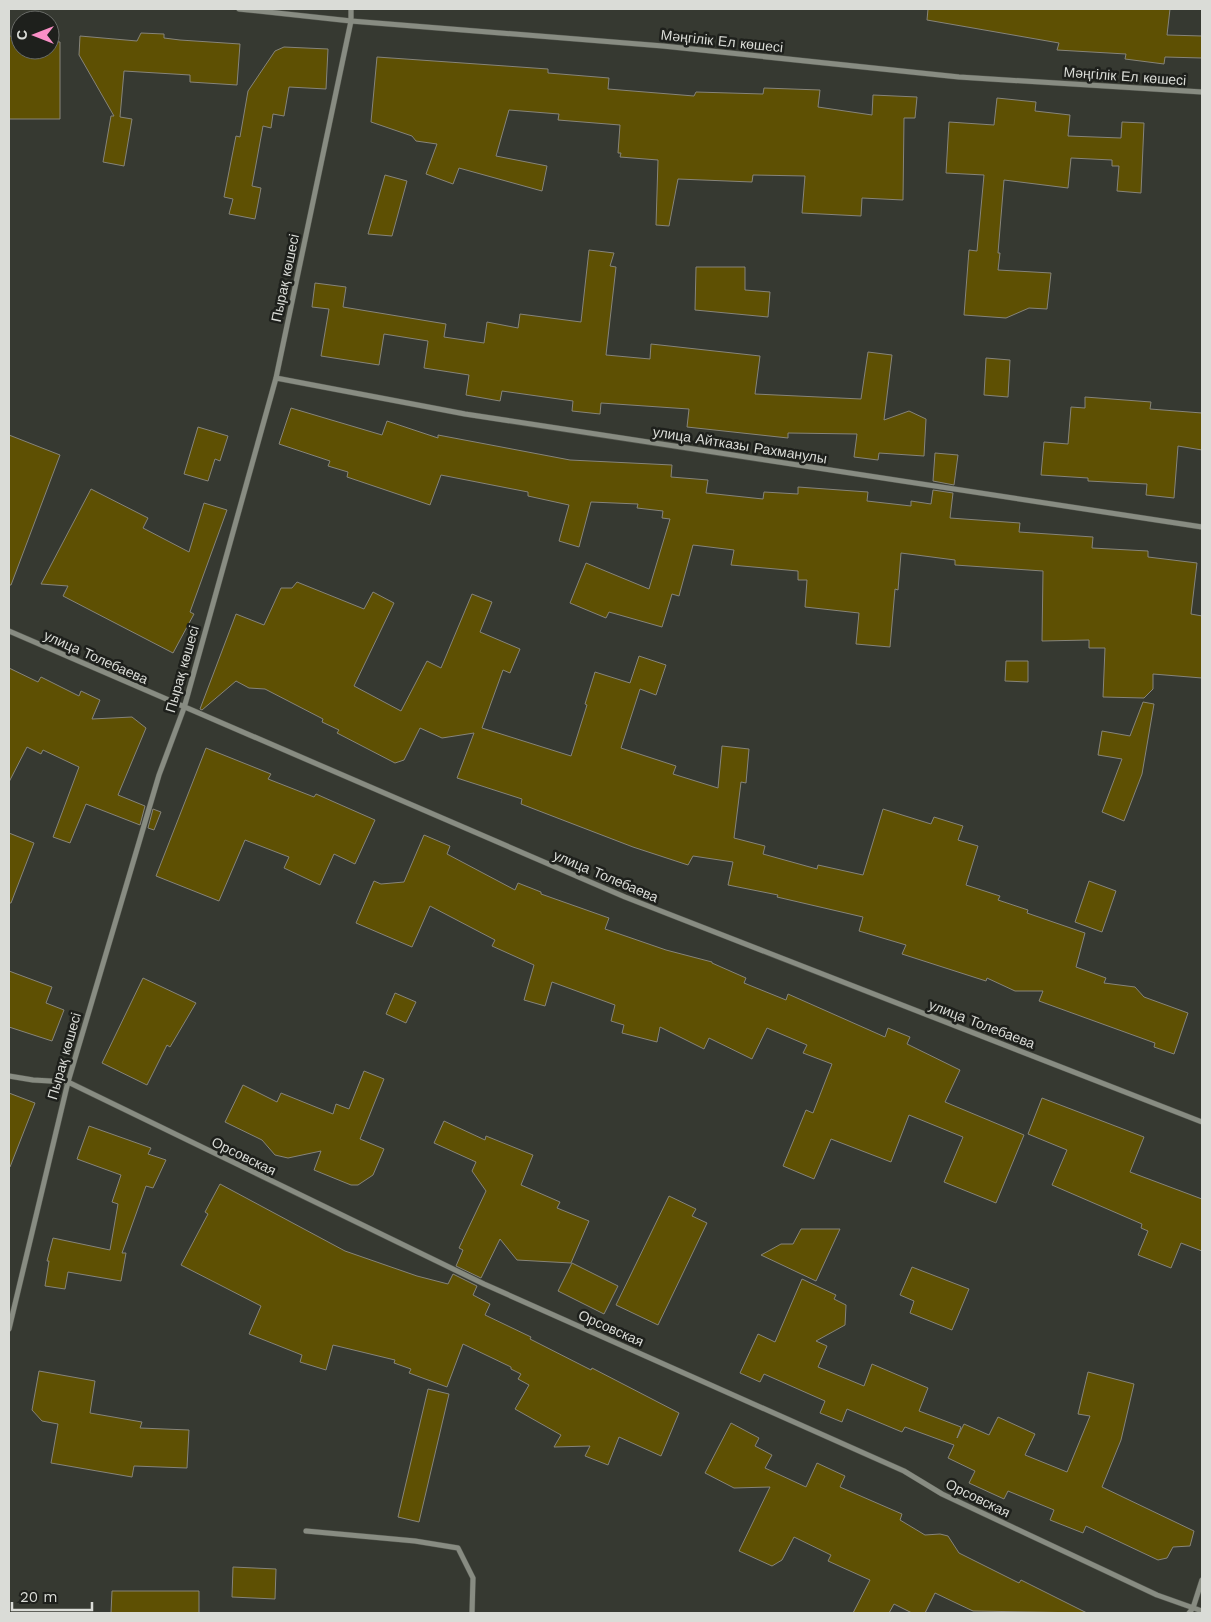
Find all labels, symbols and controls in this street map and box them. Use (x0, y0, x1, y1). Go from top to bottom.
north arrow (10, 10, 60, 60)
street label: Мәңгілік Ел көшесі (660, 27, 784, 55)
text: С (14, 30, 30, 40)
street label: Мәңгілік Ел көшесі (1063, 64, 1187, 88)
street label: Пырақ көшесі (268, 232, 302, 324)
street label: улица Айтказы Рахманулы (652, 423, 828, 467)
street label: Пырақ көшесі (162, 624, 202, 714)
street label: улица Толебаева (41, 627, 151, 687)
street label: улица Толебаева (551, 847, 661, 905)
street label: улица Толебаева (927, 996, 1037, 1052)
street label: Пырақ көшесі (44, 1011, 84, 1101)
street label: Орсовская (209, 1134, 279, 1178)
street label: Орсовская (576, 1307, 646, 1349)
street label: Орсовская (943, 1476, 1013, 1520)
scale bar (12, 1580, 92, 1612)
text: 20 m (20, 1588, 58, 1606)

